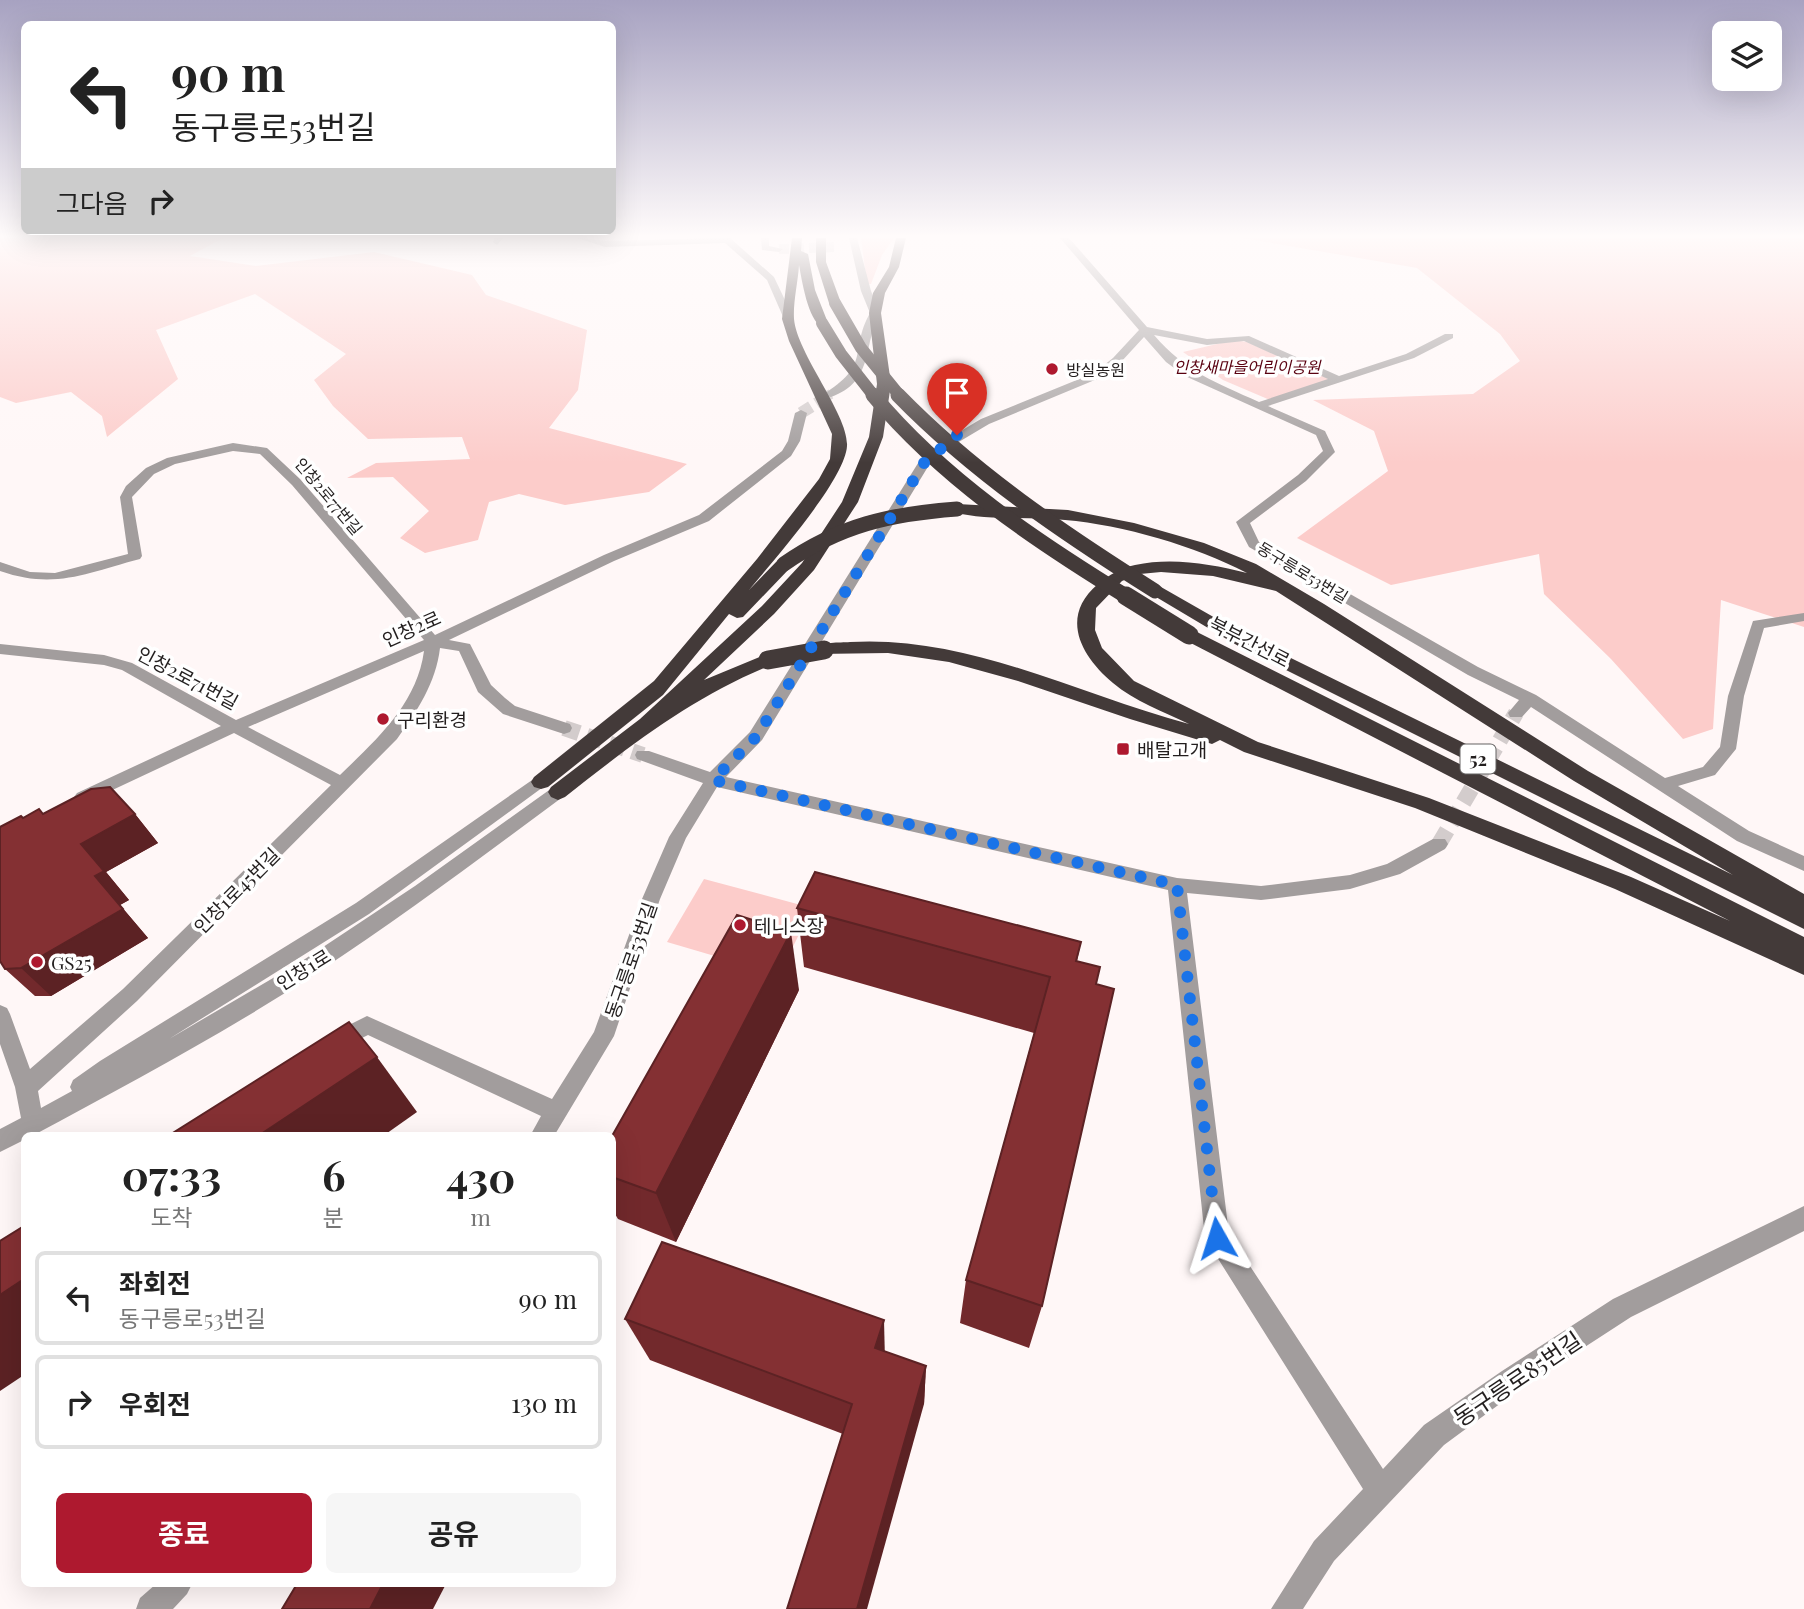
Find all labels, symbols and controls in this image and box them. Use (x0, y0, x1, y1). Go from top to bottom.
map controls (1712, 21, 1782, 91)
button: layers (1712, 21, 1782, 91)
text: 90 m (171, 39, 285, 104)
icon: left (56, 49, 147, 140)
text: 동구릉로53번길 (171, 104, 375, 147)
icon: right (142, 182, 180, 220)
text: 그다음 (56, 185, 128, 220)
park label: 인창새마을어린이공원 (1173, 356, 1322, 377)
place label: 방실농원 (1066, 359, 1125, 380)
marker: 방실농원 (1044, 361, 1060, 377)
pin (927, 363, 987, 435)
icon: arrive (938, 374, 976, 412)
street label: 인창2로77번길 (291, 453, 367, 539)
street label: 동구릉로53번길 (1254, 537, 1352, 607)
street label: 인창2로 (378, 604, 444, 652)
street label: 북부간선로 (1205, 610, 1295, 672)
street label: 인창2로71번길 (133, 639, 243, 715)
place label: 구리환경 (397, 706, 467, 732)
marker: 구리환경 (375, 711, 391, 727)
place label: 배탈고개 (1137, 736, 1207, 762)
marker: 배탈고개 (1115, 741, 1131, 757)
road number: 52 (1460, 744, 1496, 774)
street label: 인창1로45번길 (187, 841, 285, 939)
street label: 동구릉로53번길 (598, 898, 662, 1022)
place label: 테니스장 (754, 912, 824, 938)
marker: 테니스장 (732, 917, 748, 933)
street label: 인창1로 (271, 942, 335, 996)
place label: GS25 (51, 949, 92, 975)
marker: GS25 (29, 954, 45, 970)
text: 07:33 (122, 1146, 221, 1202)
text: 6 (322, 1146, 345, 1202)
text: 430 (446, 1148, 515, 1204)
text: 도착 (150, 1201, 193, 1232)
text: 분 (323, 1201, 344, 1232)
text: m (470, 1201, 491, 1232)
position arrow (1180, 1201, 1254, 1275)
text: 좌회전 (119, 1265, 191, 1300)
icon: left (60, 1279, 98, 1317)
text: 90 m (519, 1281, 577, 1316)
text: 동구릉로53번길 (119, 1302, 266, 1333)
street label: 동구릉로85번길 (1447, 1324, 1587, 1432)
icon: right (60, 1383, 98, 1421)
text: 130 m (511, 1385, 577, 1420)
text: 우회전 (119, 1386, 191, 1421)
button: 종료 (56, 1493, 312, 1573)
button: 공유 (326, 1493, 581, 1573)

